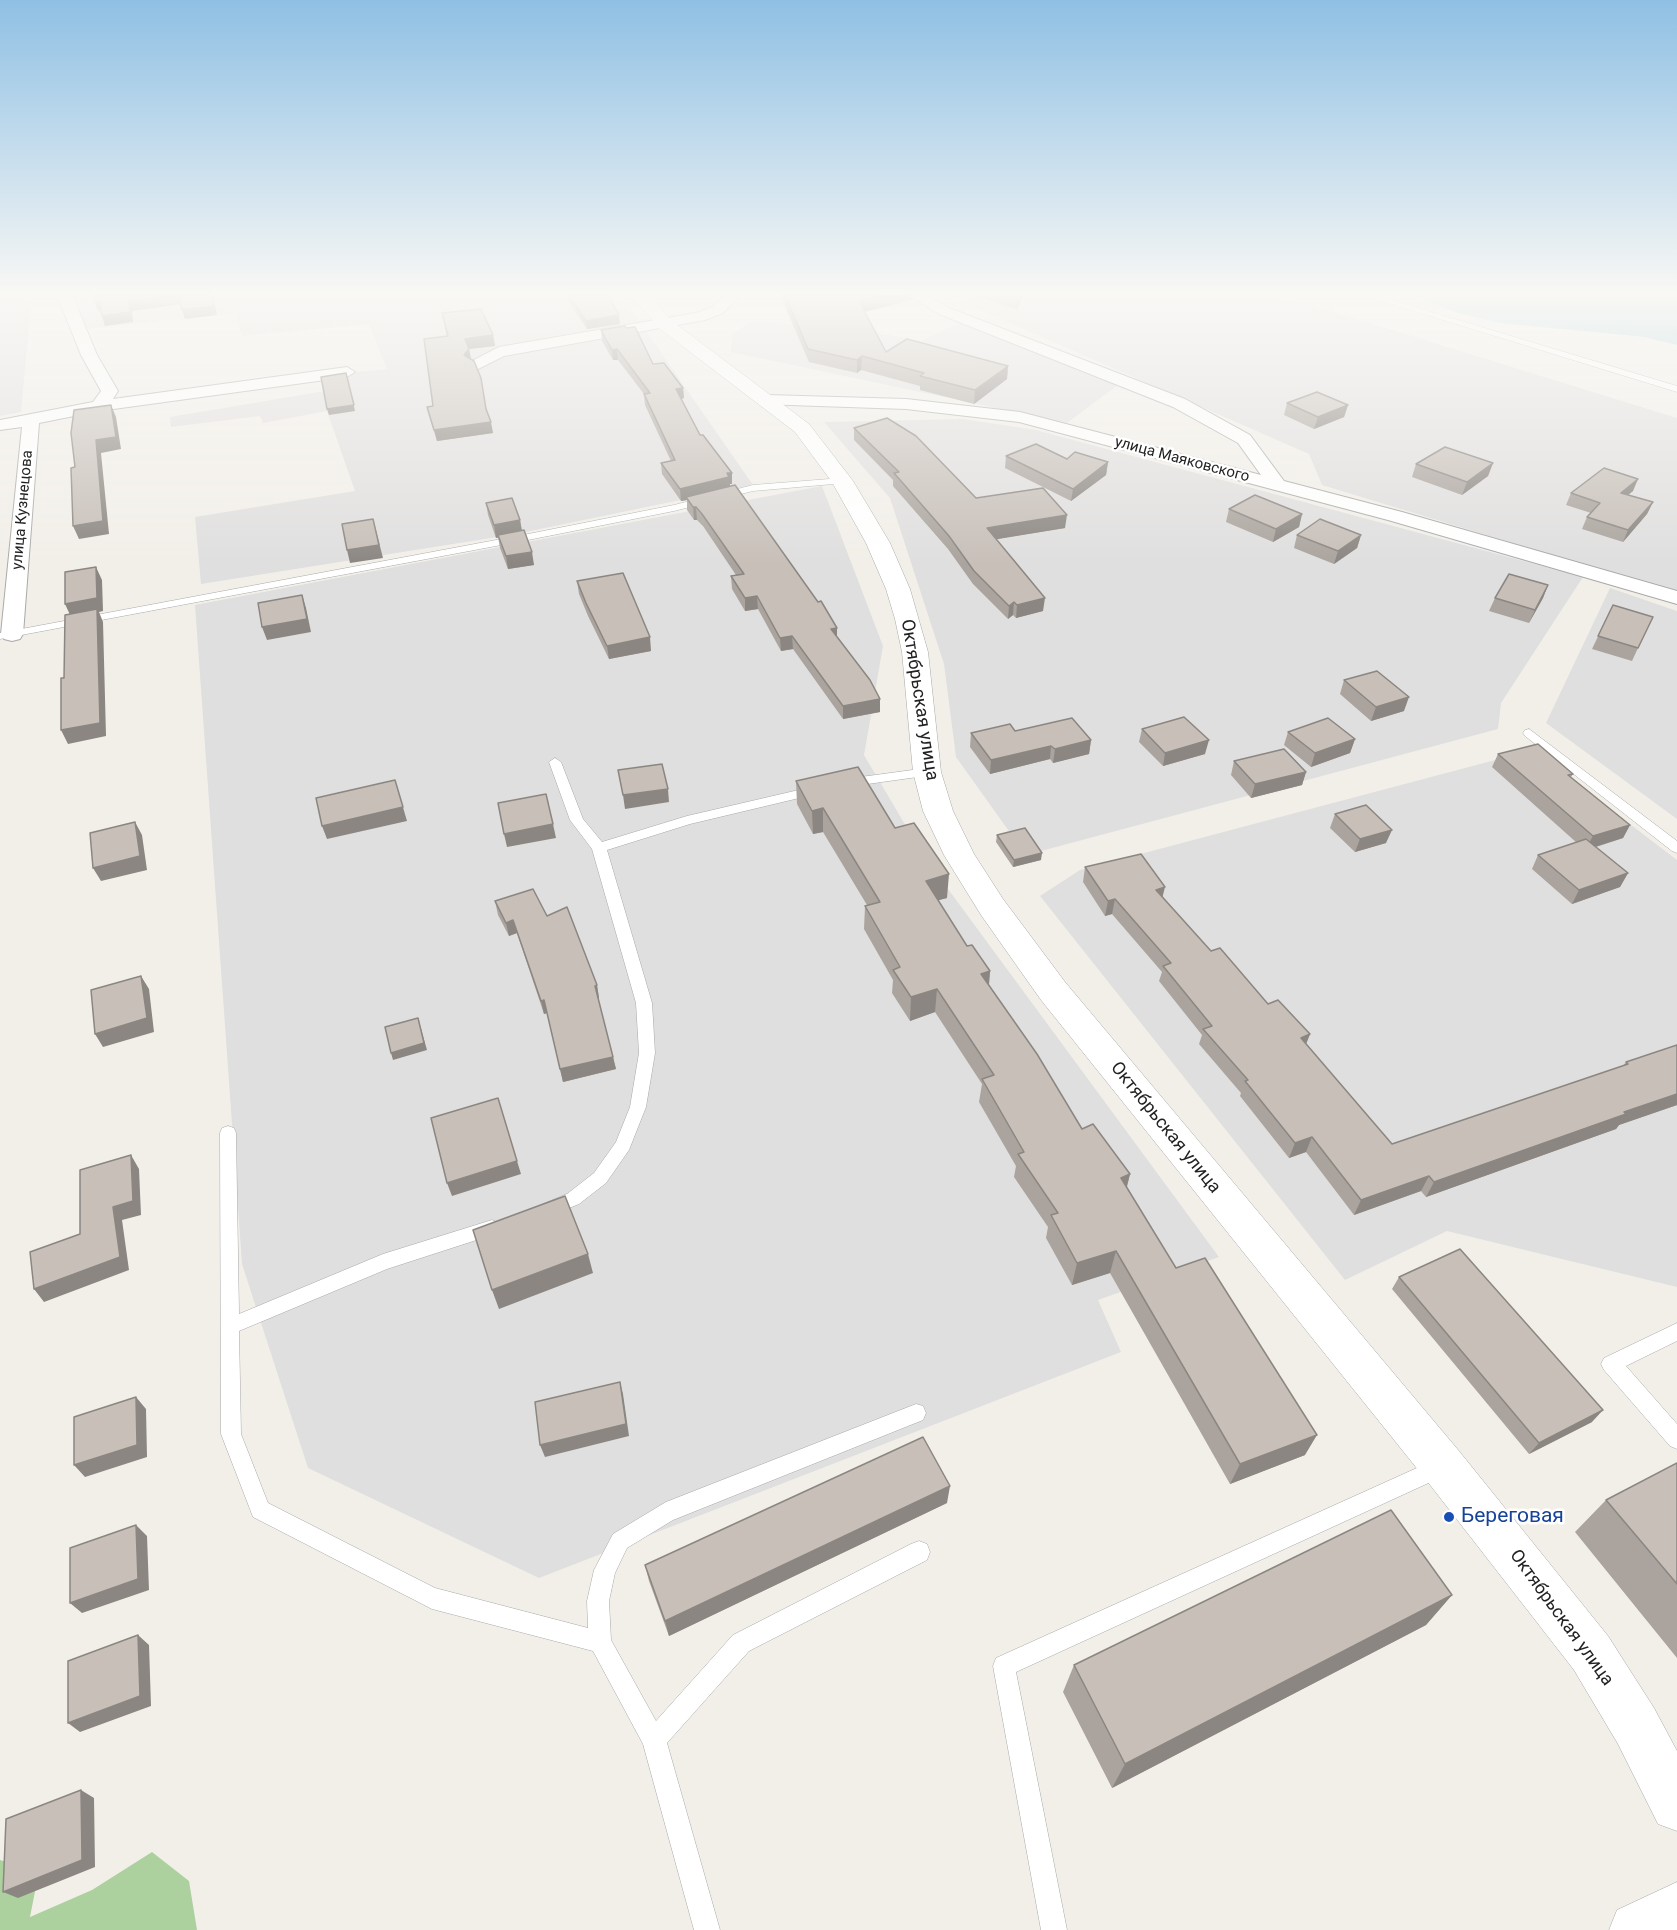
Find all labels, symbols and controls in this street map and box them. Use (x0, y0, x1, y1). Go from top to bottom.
street label: улица Маяковского (1113, 433, 1251, 487)
street label: улица Кузнецова (9, 450, 37, 570)
street label: Октябрьская улица (896, 618, 942, 782)
street label: Октябрьская улица (1105, 1058, 1225, 1198)
place label: Береговая (1461, 1504, 1564, 1530)
marker: Береговая (1442, 1510, 1456, 1524)
street label: Октябрьская улица (1504, 1546, 1618, 1690)

